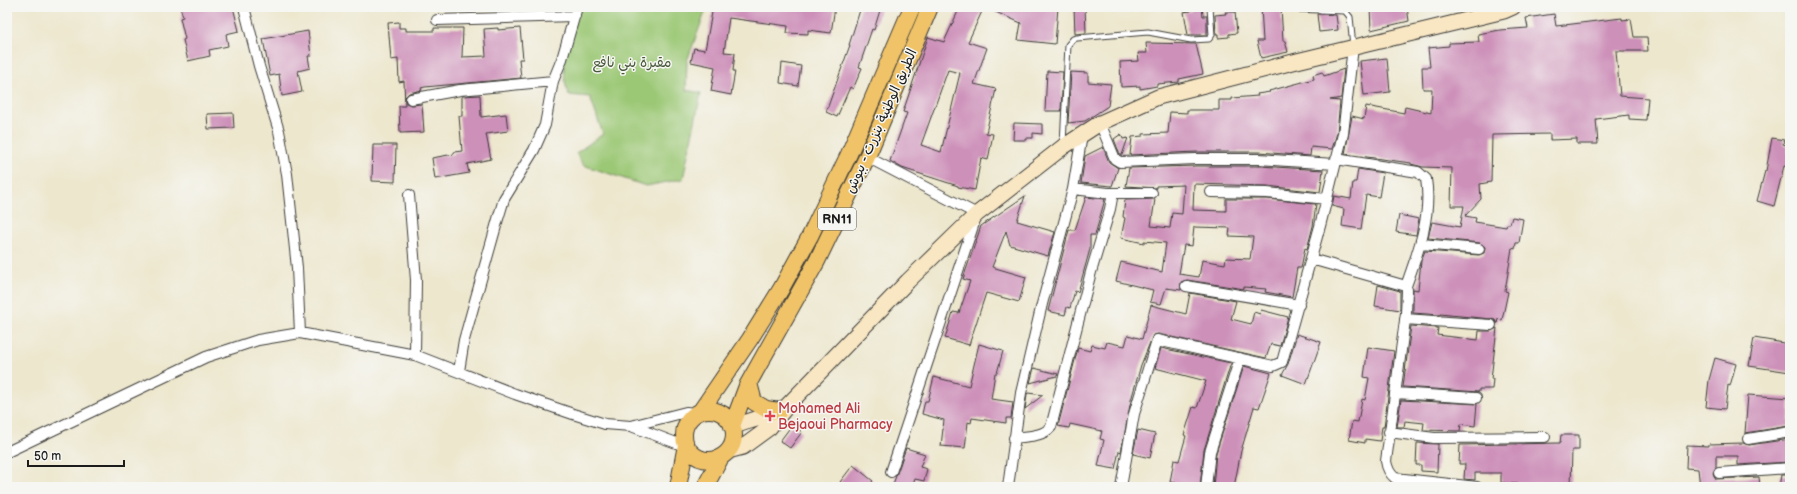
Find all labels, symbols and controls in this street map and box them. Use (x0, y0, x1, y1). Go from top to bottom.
street label: الطريق الوطنية بنزرت - ببوش (841, 46, 921, 196)
park label: مقبرة بني نافع (593, 54, 671, 75)
road number: RN11 (818, 208, 856, 230)
place label: Mohamed Ali Bejaoui Pharmacy (778, 400, 893, 433)
marker: Mohamed Ali Bejaoui Pharmacy (765, 411, 775, 421)
scale bar (28, 442, 124, 468)
text: 50 m (34, 449, 61, 464)

